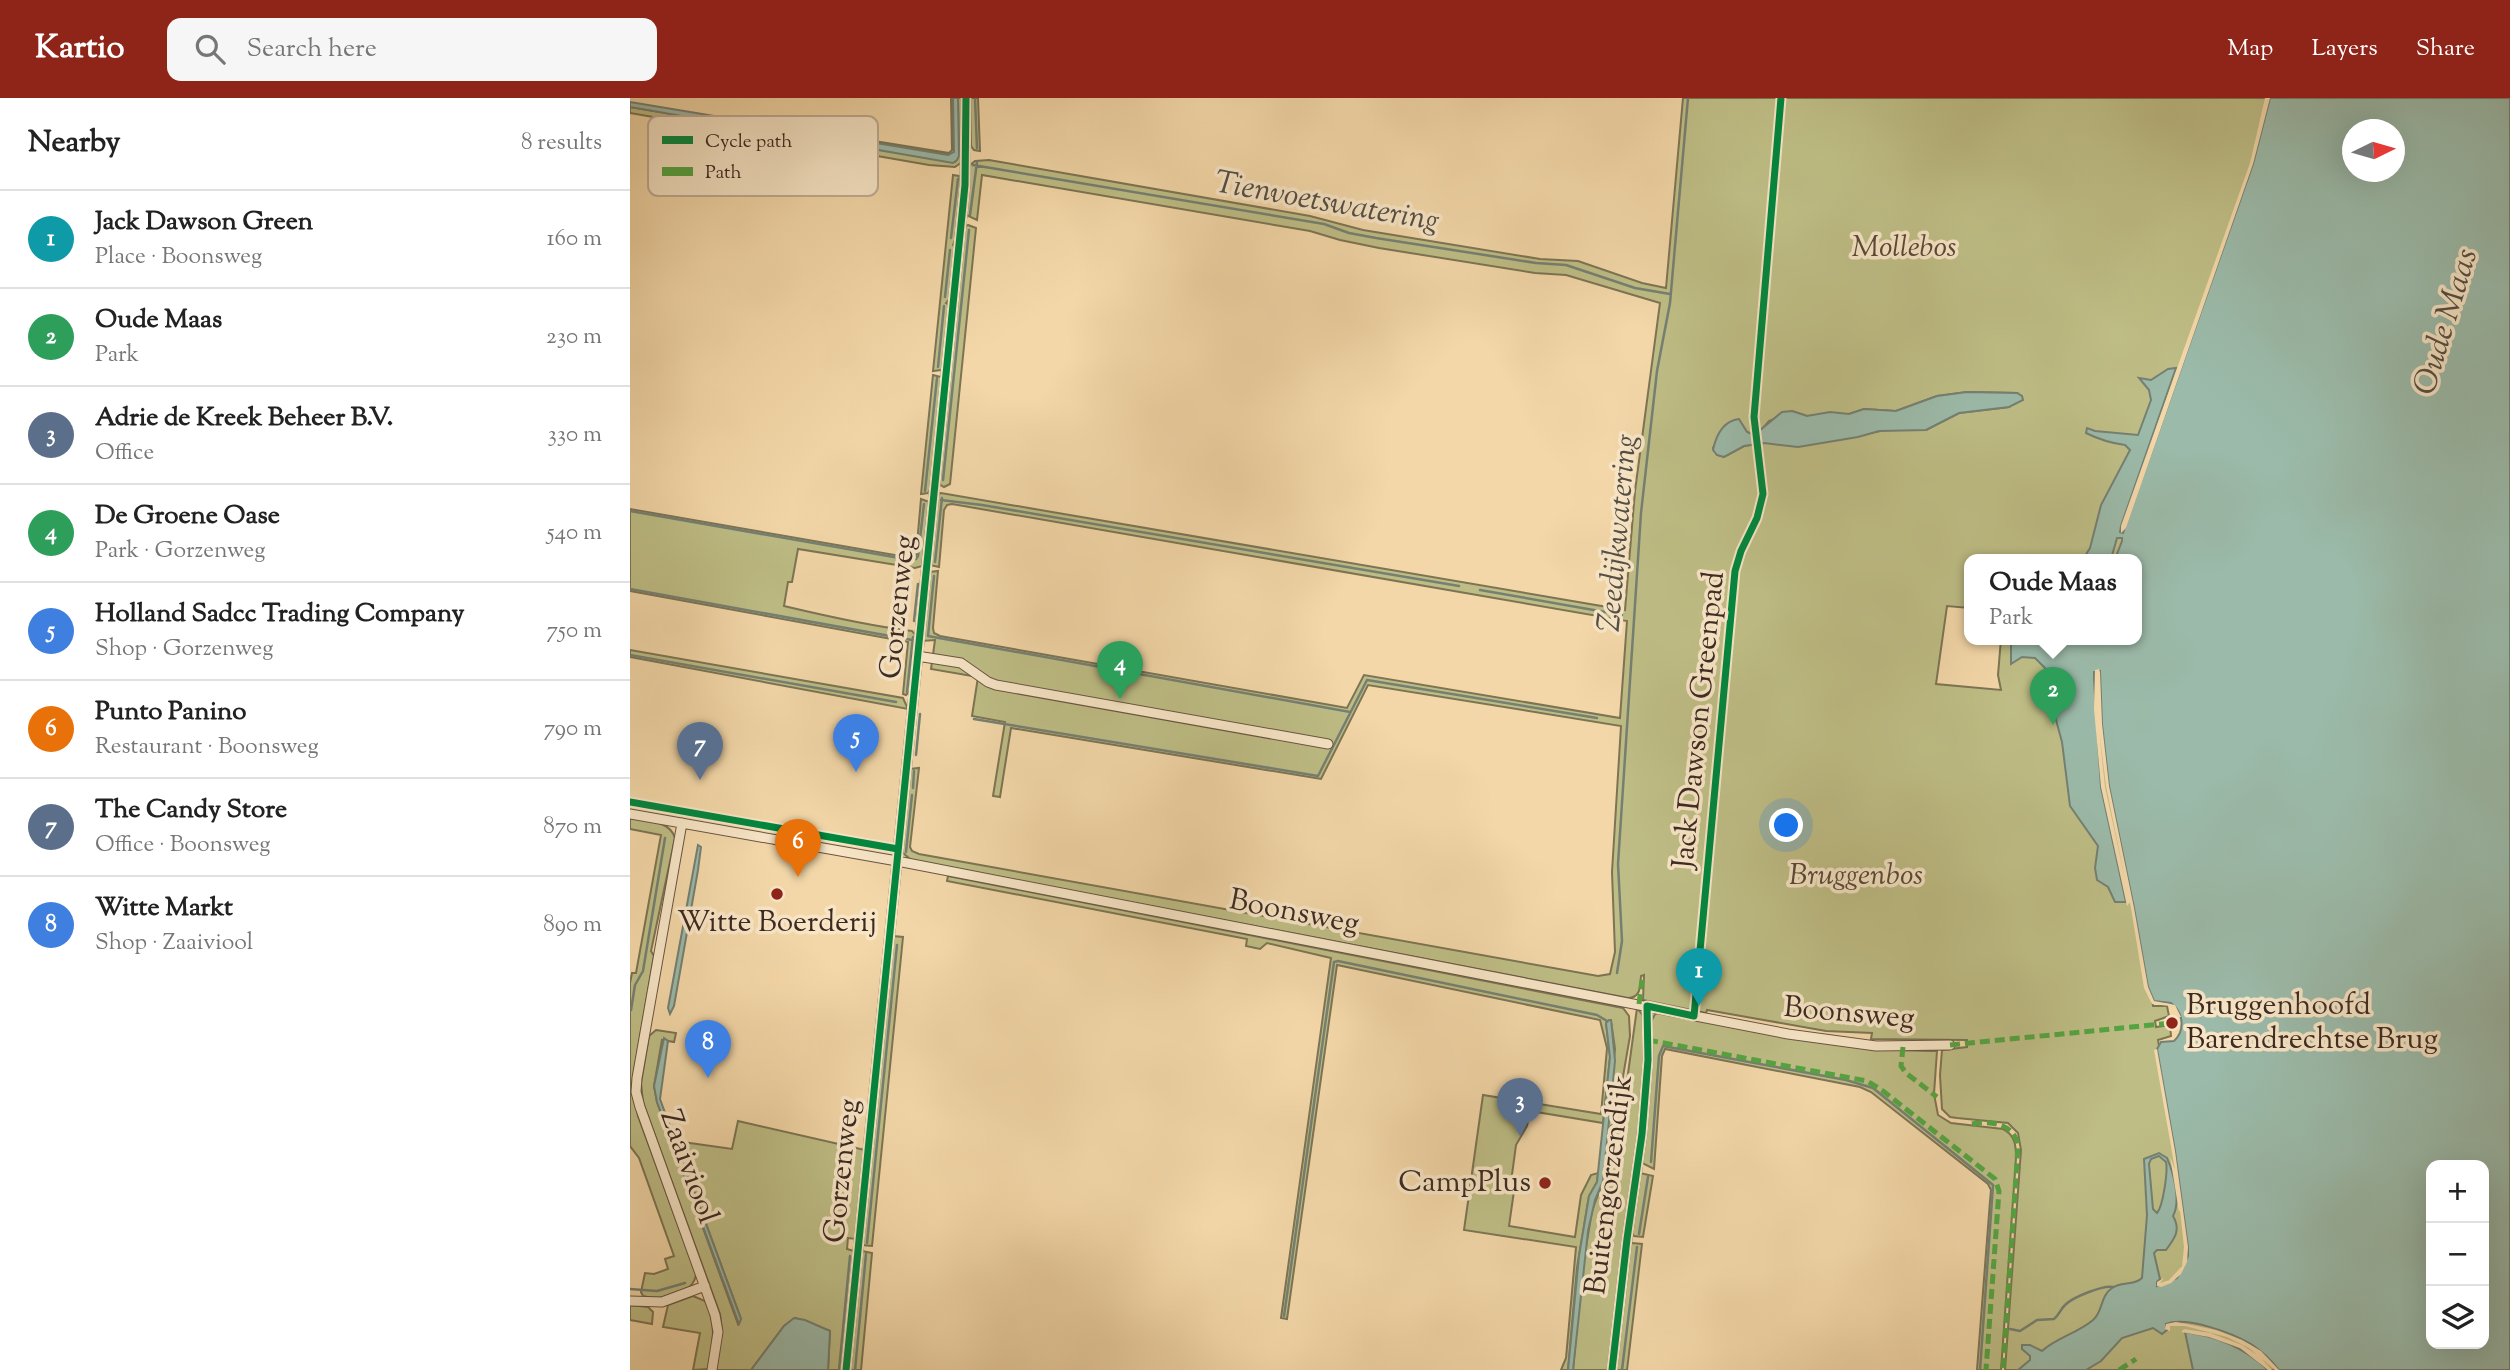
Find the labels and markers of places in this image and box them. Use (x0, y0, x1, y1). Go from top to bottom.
pin: 4 (1097, 641, 1143, 699)
pin: 2 (2030, 667, 2076, 725)
pin: 5 (833, 714, 879, 772)
pin: 7 (677, 722, 723, 780)
pin: 6 (775, 819, 821, 877)
marker: Witte Boerderij (769, 886, 785, 902)
place label: Witte Boerderij (677, 902, 877, 945)
pin: 1 (1676, 948, 1722, 1006)
place label: Bruggenhoofd Barendrechtse Brug (2186, 985, 2438, 1062)
marker: Bruggenhoofd Barendrechtse Brug (2164, 1015, 2180, 1031)
pin: 8 (685, 1020, 731, 1078)
pin: 3 (1497, 1078, 1543, 1136)
place label: CampPlus (1398, 1162, 1531, 1205)
marker: CampPlus (1537, 1175, 1553, 1191)

